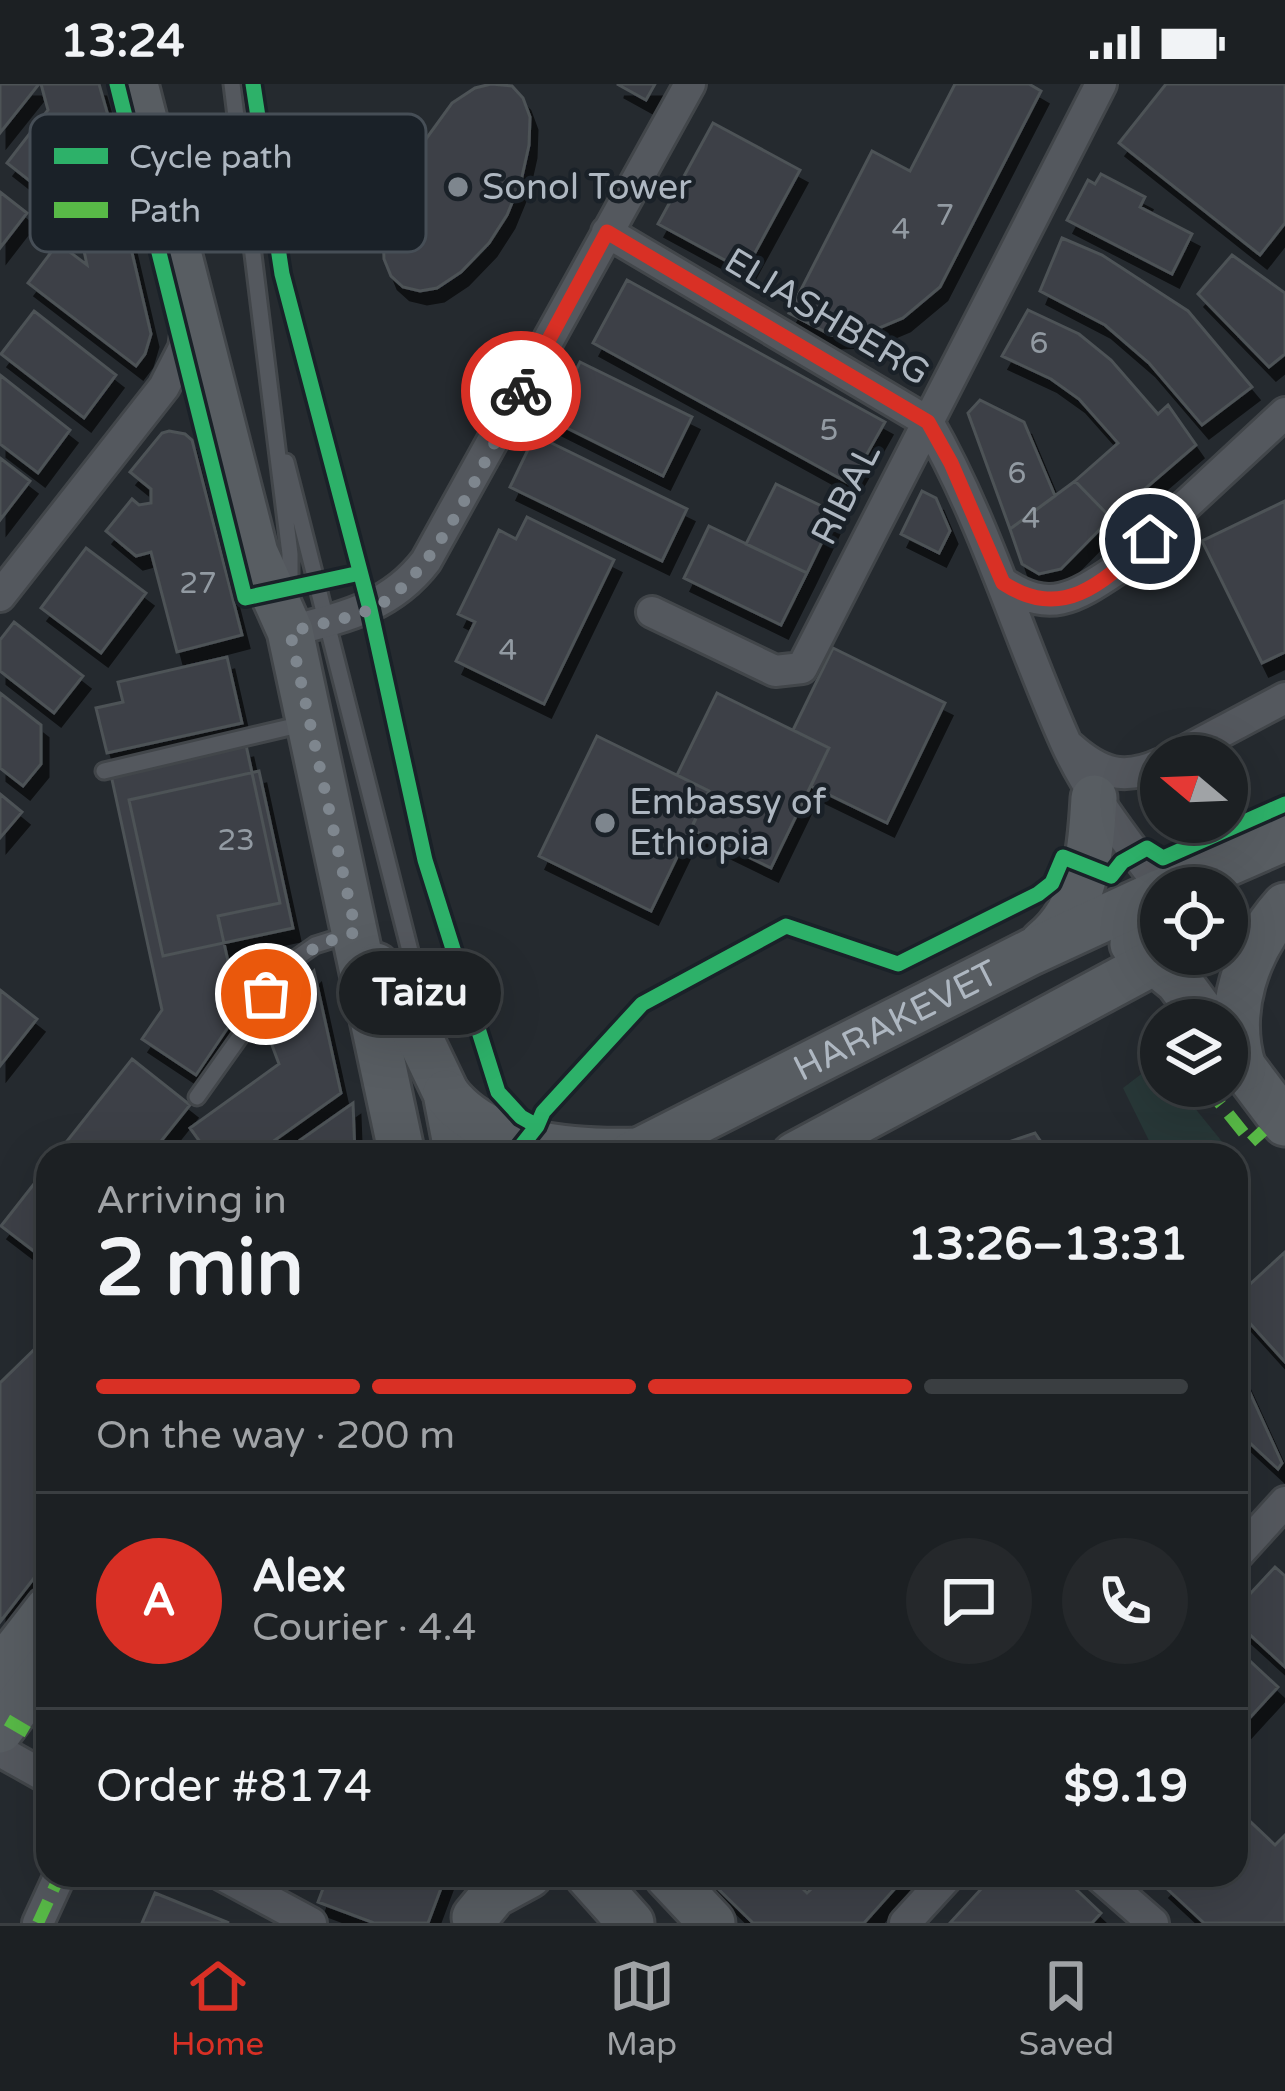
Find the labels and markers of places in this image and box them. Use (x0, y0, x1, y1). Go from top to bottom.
place label: Sonol Tower (482, 166, 692, 209)
marker: Sonol Tower (445, 174, 471, 200)
pin (1099, 488, 1201, 590)
place label: Embassy of Ethiopia (629, 781, 827, 865)
marker: Embassy of Ethiopia (592, 810, 618, 836)
pin (215, 943, 317, 1045)
callout: Taizu (338, 952, 500, 1036)

